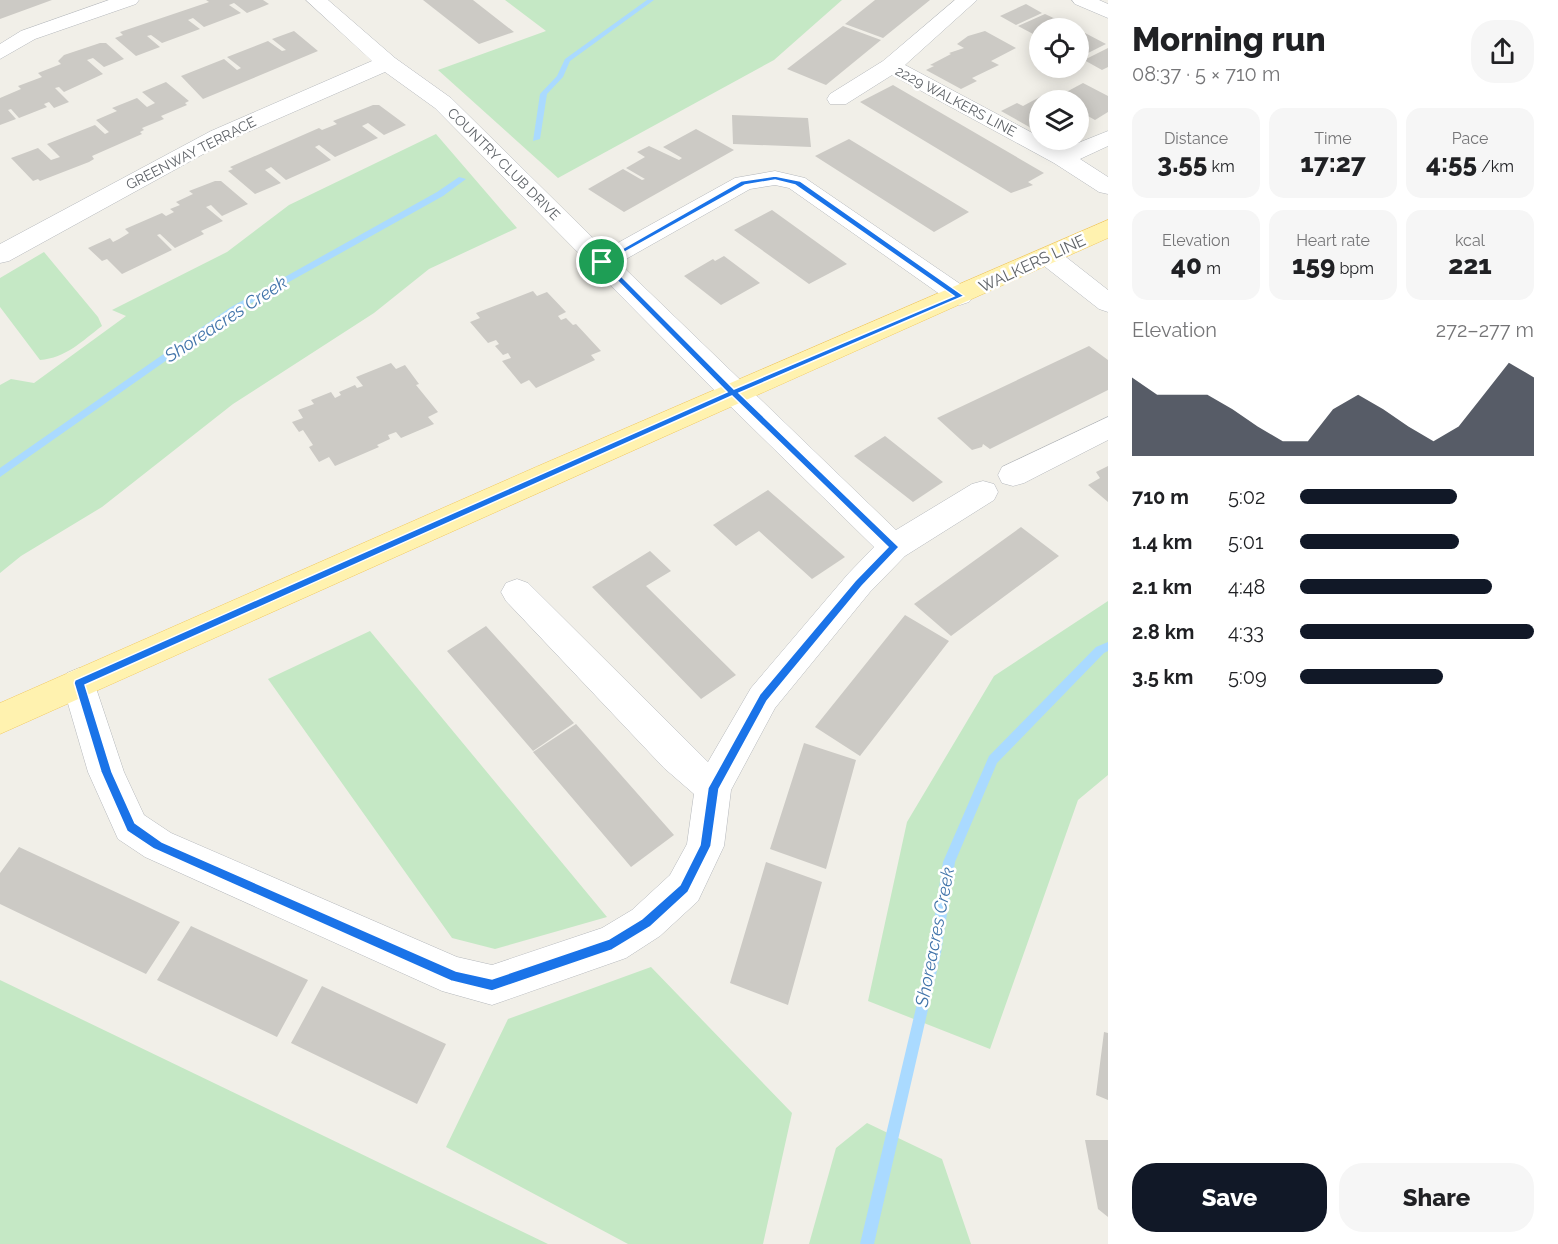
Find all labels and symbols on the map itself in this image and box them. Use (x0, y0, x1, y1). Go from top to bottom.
street label: 2229 WALKERS LINE (893, 62, 1019, 140)
street label: COUNTRY CLUB DRIVE (444, 104, 564, 224)
street label: GREENWAY TERRACE (123, 113, 259, 193)
street label: WALKERS LINE (976, 230, 1089, 296)
pin (576, 236, 627, 287)
water label: Shoreacres Creek (160, 271, 291, 367)
water label: Shoreacres Creek (910, 865, 958, 1009)

